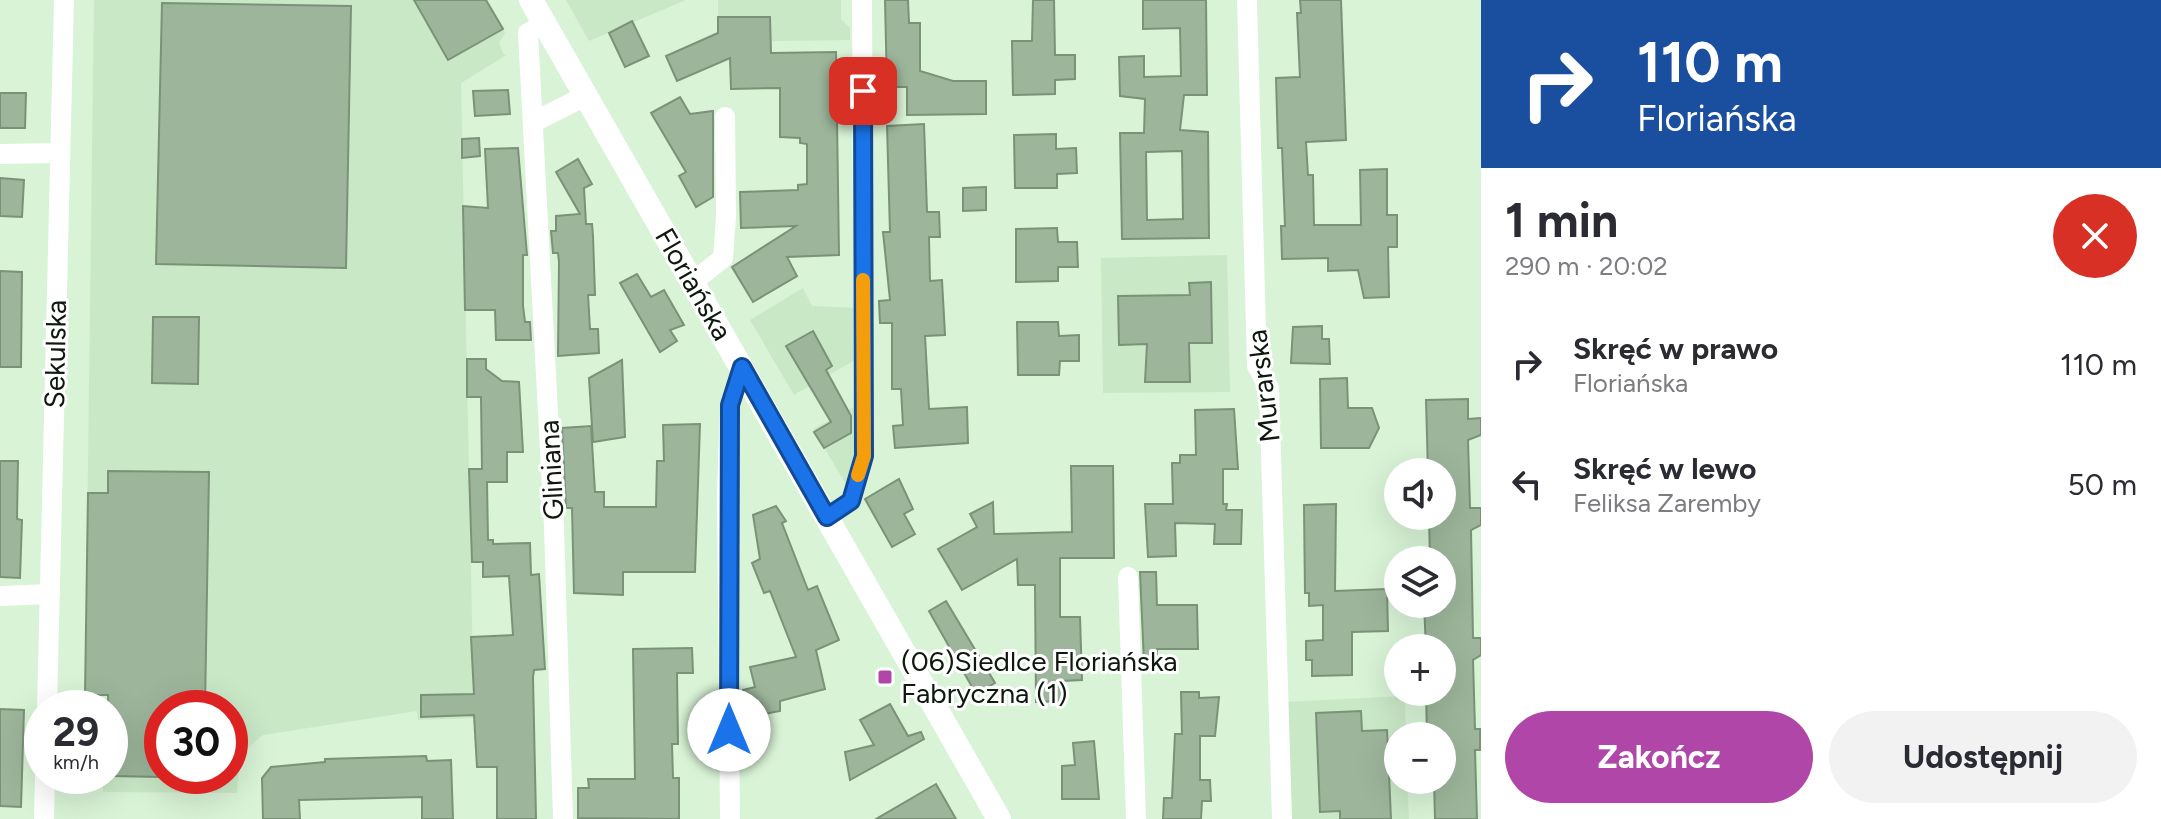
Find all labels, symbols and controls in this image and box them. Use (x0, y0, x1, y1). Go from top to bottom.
text: 110 m (1637, 29, 1783, 96)
icon: right (1505, 32, 1609, 136)
pin (829, 57, 897, 125)
icon: arrive (841, 69, 885, 113)
text: Floriańska (1637, 97, 1797, 140)
text: 1 min (1505, 191, 1618, 249)
button: close (2053, 194, 2137, 278)
street label: Floriańska (648, 222, 740, 346)
text: 290 m · 20:02 (1505, 250, 1668, 282)
street label: Sekulska (37, 299, 73, 409)
street label: Murarska (1239, 328, 1287, 444)
text: Skręć w prawo (1573, 330, 1778, 367)
icon: right (1505, 342, 1549, 386)
text: 110 m (2060, 346, 2137, 383)
text: Floriańska (1573, 367, 1688, 399)
street label: Gliniana (531, 419, 571, 521)
text: Skręć w lewo (1573, 450, 1756, 487)
map controls (1384, 458, 1456, 794)
button: sound (1384, 458, 1456, 530)
icon: left (1505, 462, 1549, 506)
text: 50 m (2068, 466, 2137, 503)
text: Feliksa Zaremby (1573, 487, 1761, 519)
button: layers (1384, 546, 1456, 618)
button: + (1384, 634, 1456, 706)
place label: (06)Siedlce Floriańska Fabryczna (1) (901, 644, 1177, 710)
marker: (06)Siedlce Floriańska Fabryczna (1) (876, 668, 894, 686)
position arrow (687, 688, 771, 772)
speed limit sign: 30 (144, 690, 248, 794)
text: 29 (53, 708, 99, 756)
button: Zakończ (1505, 711, 1813, 803)
button: Udostępnij (1829, 711, 2137, 803)
button: − (1384, 722, 1456, 794)
text: km/h (53, 750, 99, 774)

